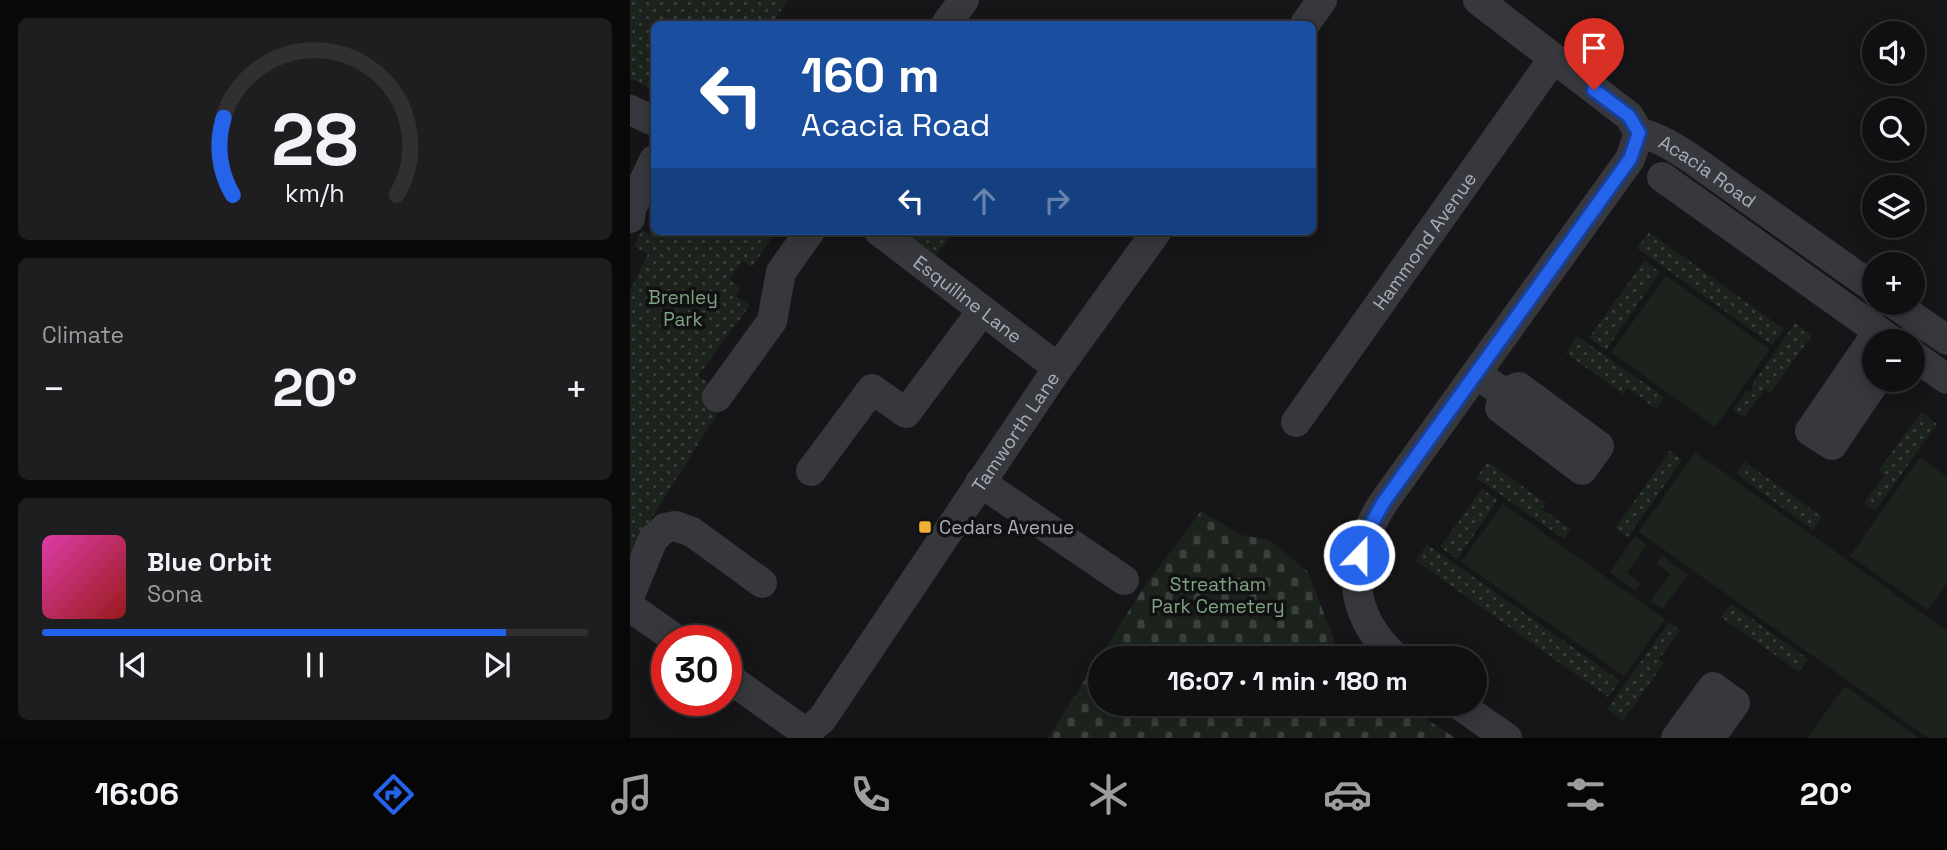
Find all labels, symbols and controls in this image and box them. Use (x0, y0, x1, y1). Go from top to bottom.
pin (1564, 18, 1624, 90)
map controls (1862, 21, 1925, 392)
button: sound (1862, 21, 1925, 84)
icon: arrive (1575, 29, 1613, 67)
text: 160 m (801, 44, 939, 106)
icon: left (686, 49, 777, 140)
text: 28 (272, 93, 358, 186)
button: search (1862, 98, 1925, 161)
text: Acacia Road (801, 105, 990, 145)
street label: Acacia Road (1654, 129, 1761, 213)
street label: Hammond Avenue (1367, 167, 1482, 315)
button: layers (1862, 175, 1925, 238)
text: km/h (285, 177, 345, 209)
icon: left (892, 182, 930, 220)
icon: ahead (965, 182, 1003, 220)
icon: right (1038, 182, 1076, 220)
street label: Esquiline Lane (908, 250, 1027, 349)
button: + (1862, 252, 1925, 315)
park label: Brenley Park (648, 285, 718, 332)
text: Climate (42, 320, 124, 350)
button: − (1862, 329, 1925, 392)
text: 20° (272, 355, 358, 421)
text: − (42, 365, 66, 413)
text: + (564, 365, 588, 413)
street label: Tamworth Lane (966, 367, 1065, 497)
place label: Cedars Avenue (939, 515, 1074, 540)
position arrow (1322, 518, 1396, 592)
marker: Cedars Avenue (917, 519, 933, 535)
text: Blue Orbit (147, 545, 272, 579)
park label: Streatham Park Cemetery (1151, 572, 1285, 619)
text: Sona (147, 579, 203, 609)
speed limit sign: 30 (651, 625, 742, 716)
icon: previous (114, 646, 152, 684)
icon: pause (296, 646, 334, 684)
icon: next (478, 646, 516, 684)
text: 16:07 · 1 min · 180 m (1167, 664, 1408, 698)
icon: directions (369, 770, 418, 819)
icon: music (607, 770, 656, 819)
icon: phone (846, 770, 895, 819)
icon: climate (1084, 770, 1133, 819)
icon: car (1323, 770, 1372, 819)
icon: filters (1561, 770, 1610, 819)
text: 16:06 (95, 774, 179, 814)
text: 20° (1800, 774, 1852, 814)

